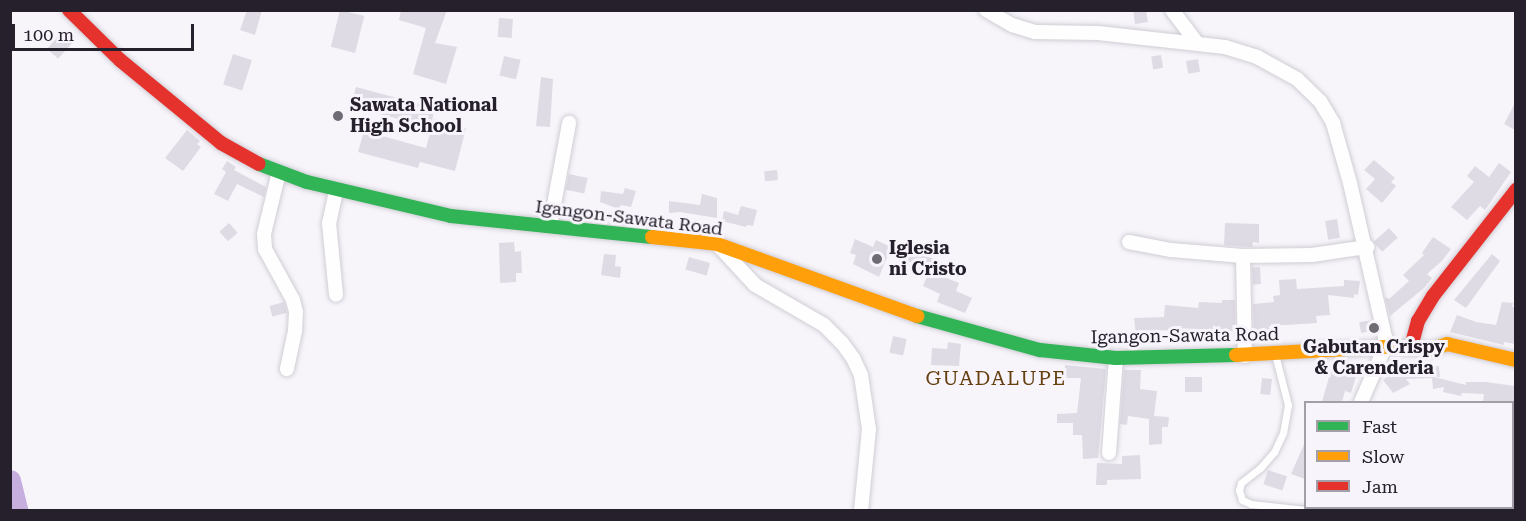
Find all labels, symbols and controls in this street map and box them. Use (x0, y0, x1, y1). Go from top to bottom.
scale bar (15, 12, 196, 50)
text: 100 m (23, 24, 74, 45)
place label: Sawata National High School (350, 95, 497, 138)
marker: Sawata National High School (331, 109, 345, 123)
street label: Igangon-Sawata Road (534, 196, 724, 240)
place label: Iglesia ni Cristo (889, 238, 967, 280)
marker: Iglesia ni Cristo (870, 252, 884, 266)
marker: Gabutan Crispy & Carenderia (1367, 321, 1381, 335)
street label: Igangon-Sawata Road (1091, 324, 1279, 348)
place label: Gabutan Crispy & Carenderia (1303, 337, 1445, 380)
district label: GUADALUPE (925, 366, 1067, 390)
legend (1304, 401, 1514, 509)
text: Fast (1362, 416, 1397, 437)
text: Slow (1362, 446, 1404, 467)
text: Jam (1362, 476, 1398, 497)

